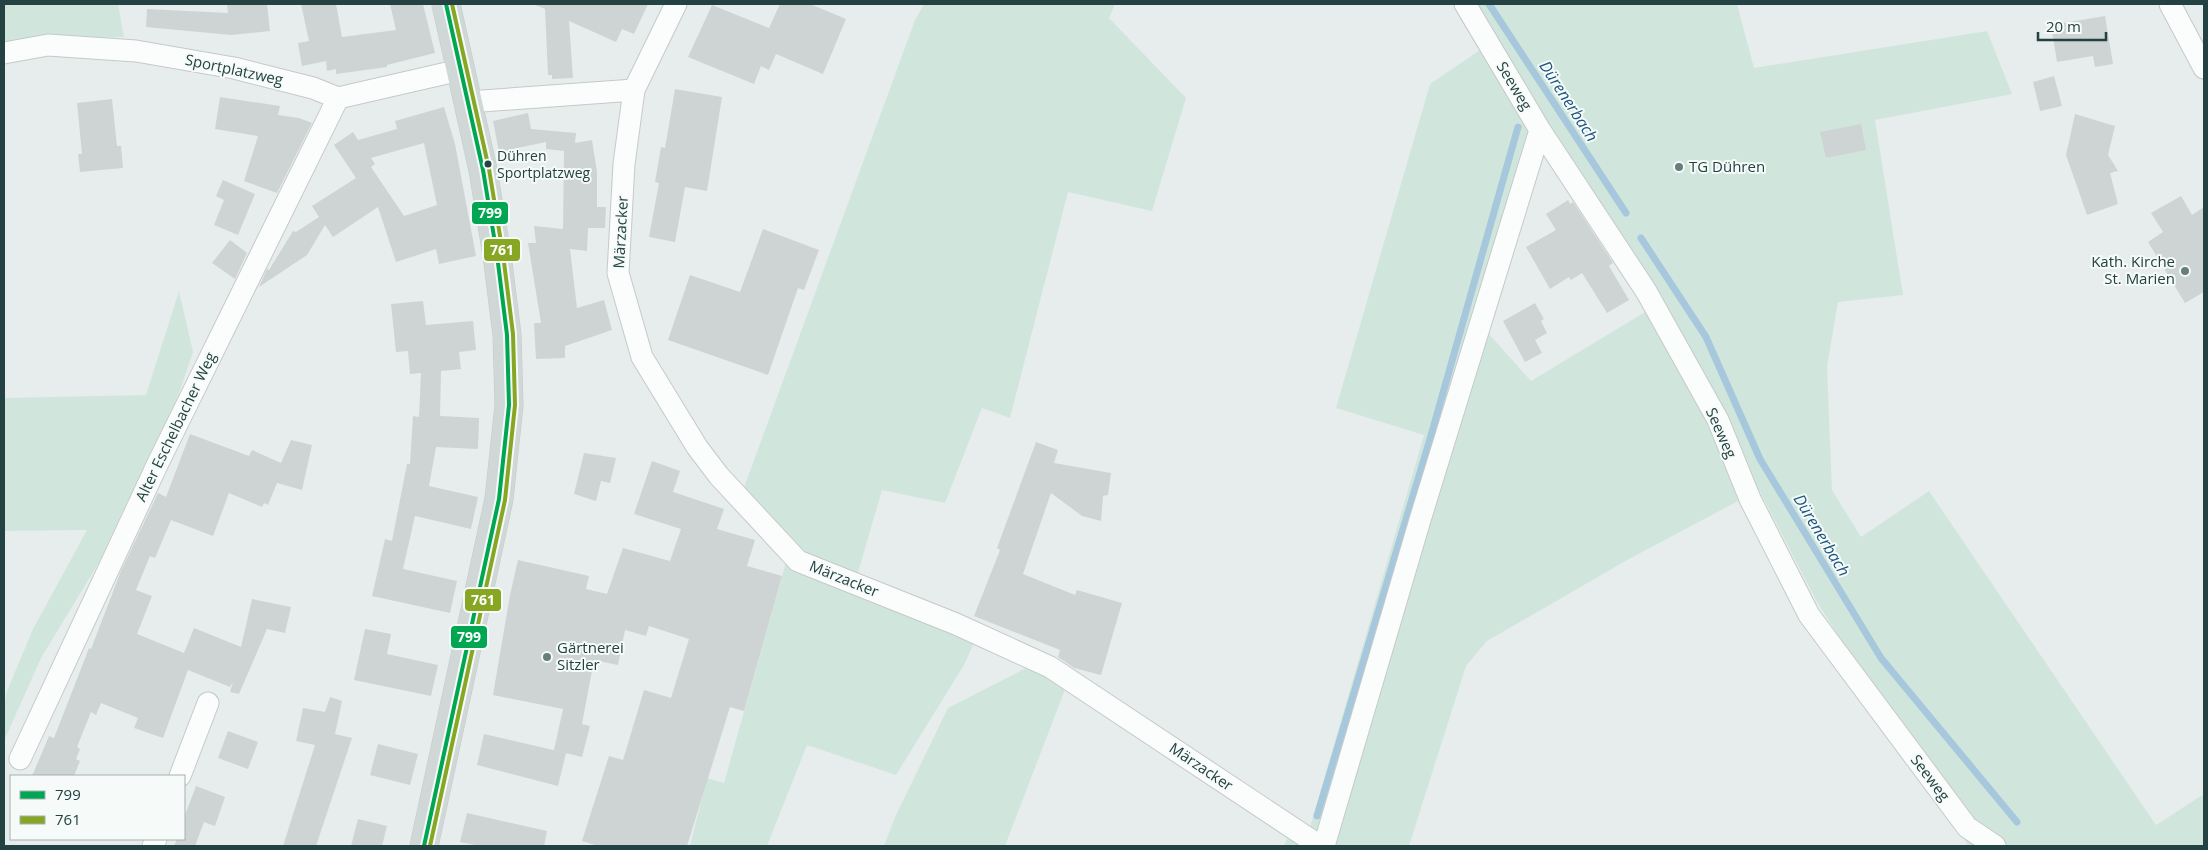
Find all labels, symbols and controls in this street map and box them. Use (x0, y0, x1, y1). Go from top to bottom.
scale bar (2038, 10, 2106, 42)
text: 20 m (2046, 16, 2081, 36)
street label: Sportplatzweg (183, 49, 285, 89)
water label: Dürenerbach (1535, 56, 1603, 146)
street label: Seeweg (1493, 58, 1537, 113)
place label: Dühren Sportplatzweg (497, 146, 591, 182)
place label: TG Dühren (1689, 156, 1765, 176)
marker: Dühren Sportplatzweg (483, 159, 493, 169)
marker: TG Dühren (1673, 161, 1685, 173)
street label: Märzacker (608, 195, 632, 269)
line badge: 799 (471, 201, 509, 225)
text: 799 (478, 203, 502, 222)
line badge: 761 (483, 238, 521, 262)
text: 761 (490, 240, 514, 259)
place label: Kath. Kirche St. Marien (2091, 251, 2175, 288)
marker: Kath. Kirche St. Marien (2179, 265, 2191, 277)
street label: Alter Eschelbacher Weg (130, 349, 220, 505)
street label: Seeweg (1702, 404, 1742, 461)
water label: Dürenerbach (1789, 490, 1855, 580)
street label: Märzacker (807, 555, 882, 601)
line badge: 761 (464, 588, 502, 612)
text: 761 (471, 590, 495, 609)
line badge: 799 (450, 625, 488, 649)
text: 799 (457, 627, 481, 646)
place label: Gärtnerei Sitzler (557, 637, 624, 674)
marker: Gärtnerei Sitzler (541, 651, 553, 663)
street label: Märzacker (1166, 737, 1237, 795)
street label: Seeweg (1907, 750, 1955, 805)
legend (10, 775, 185, 840)
text: 799 (55, 784, 81, 804)
text: 761 (55, 809, 81, 829)

